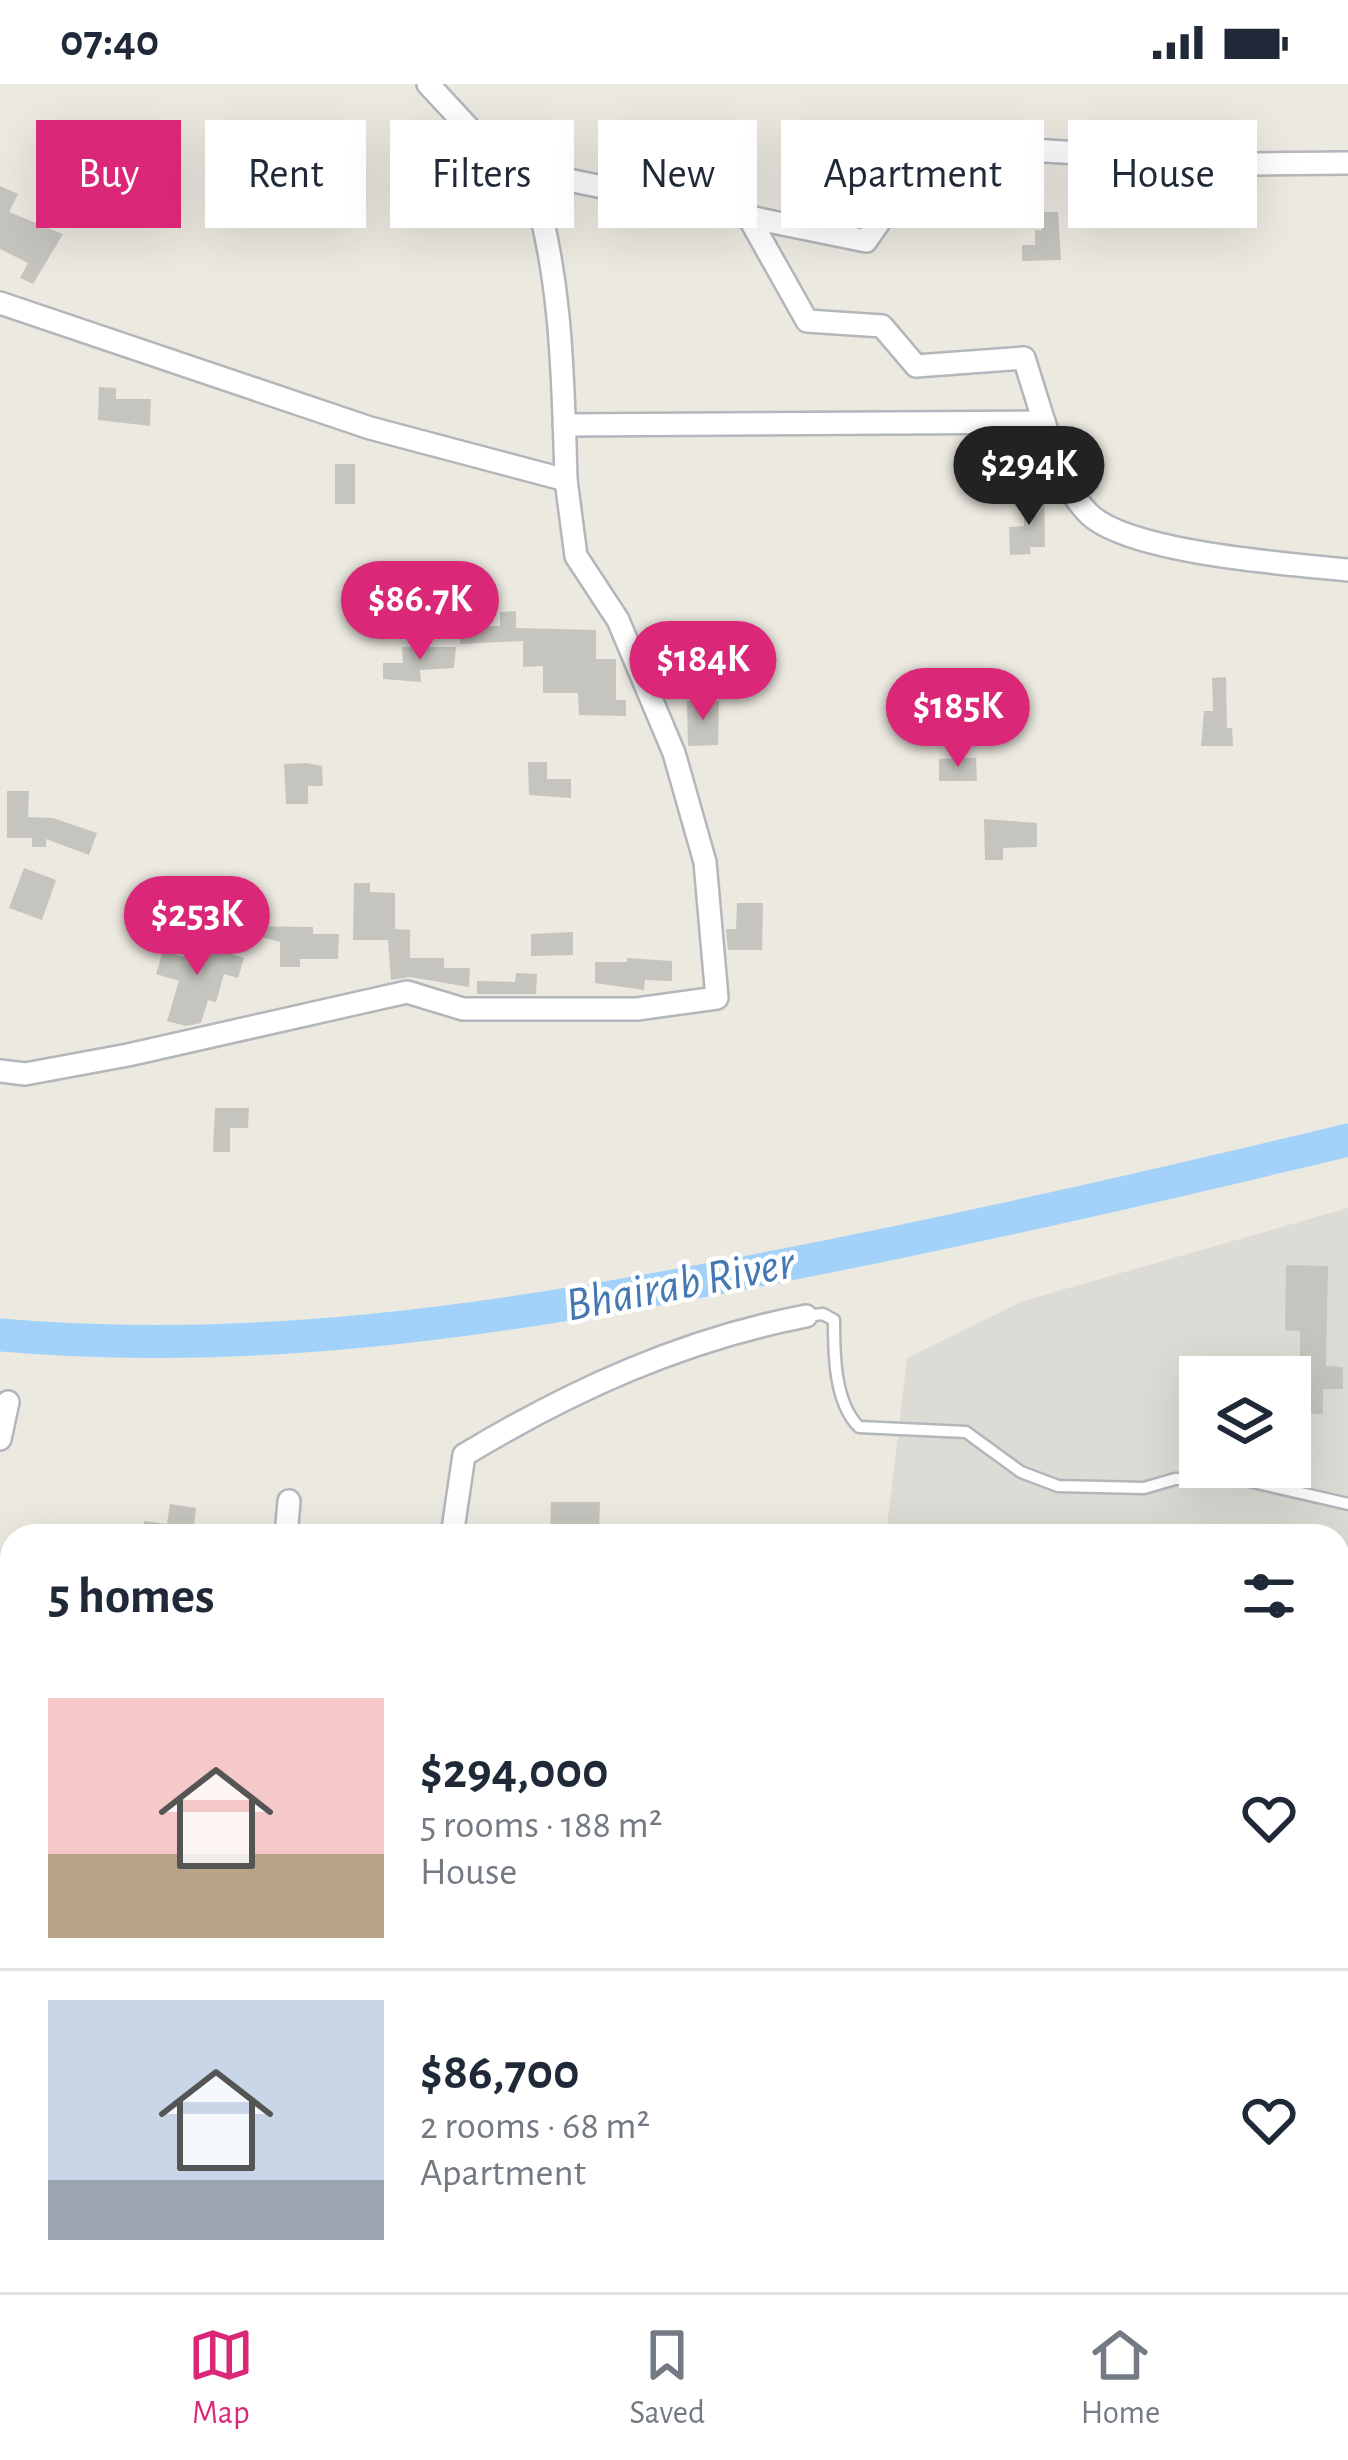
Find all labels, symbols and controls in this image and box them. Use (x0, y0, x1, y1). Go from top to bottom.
text: 07:40 (60, 19, 159, 64)
chip: Buy (36, 120, 181, 228)
chip: Rent (205, 120, 366, 228)
chip: Filters (390, 120, 574, 228)
chip: New (598, 120, 757, 228)
chip: Apartment (781, 120, 1044, 228)
chip: House (1068, 120, 1257, 228)
pin: $294K (945, 426, 1113, 528)
text: $294K (980, 445, 1078, 484)
pin: $86.7K (322, 561, 518, 663)
text: $86.7K (368, 580, 472, 619)
pin: $184K (619, 621, 787, 723)
text: $184K (656, 640, 750, 679)
pin: $185K (874, 668, 1042, 770)
text: $185K (913, 687, 1003, 726)
pin: $253K (113, 876, 281, 978)
text: $253K (151, 895, 243, 934)
water label: Bhairab River (562, 1239, 800, 1331)
map controls (1179, 1356, 1311, 1488)
button: layers (1179, 1356, 1311, 1488)
icon: filters (1236, 1563, 1302, 1629)
text: 5 homes (48, 1571, 215, 1622)
icon: home (144, 1746, 288, 1890)
text: $294,000 (420, 1746, 609, 1797)
icon: heart (1236, 1785, 1302, 1851)
text: 5 rooms · 188 m² (420, 1806, 662, 1845)
text: House (420, 1853, 517, 1892)
text: $86,700 (420, 2047, 580, 2098)
icon: home (144, 2048, 288, 2192)
icon: heart (1236, 2087, 1302, 2153)
text: 2 rooms · 68 m² (420, 2107, 650, 2146)
text: Apartment (420, 2154, 586, 2193)
tab: Map (188, 2322, 254, 2434)
tab: Saved (630, 2322, 705, 2434)
tab: Home (1081, 2322, 1160, 2434)

